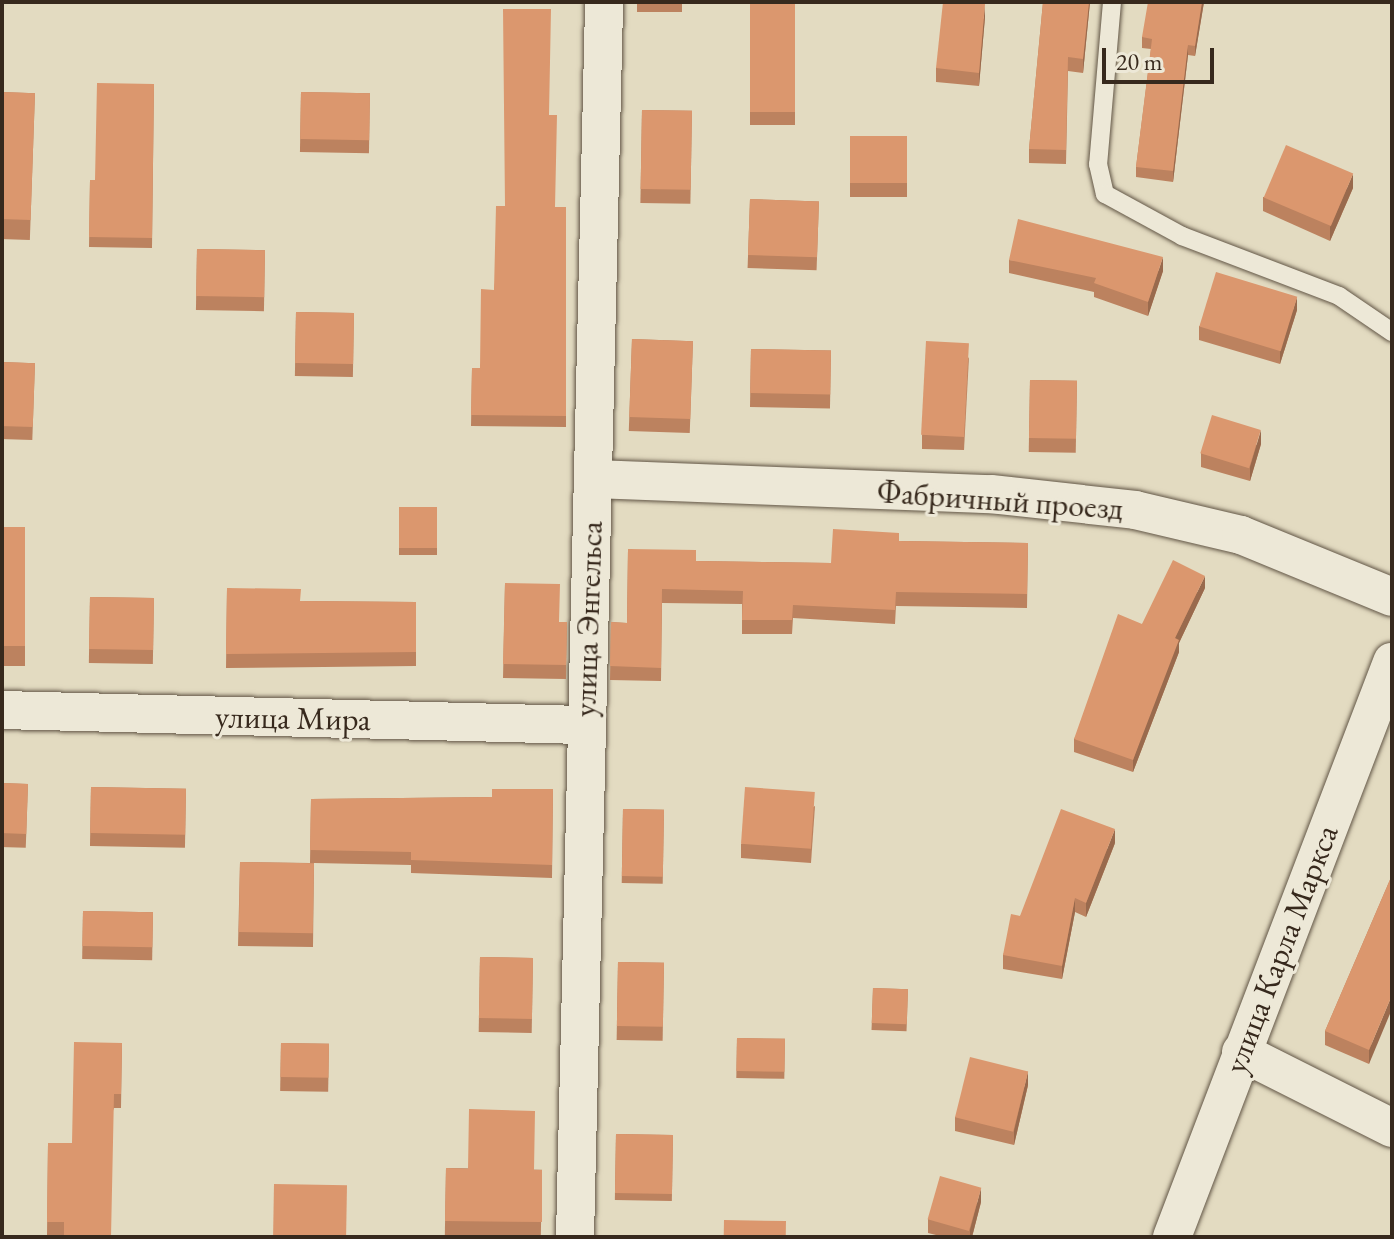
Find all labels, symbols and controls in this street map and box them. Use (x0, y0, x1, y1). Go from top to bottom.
scale bar (1106, 32, 1218, 82)
text: 20 m (1116, 46, 1163, 77)
street label: Фабричный проезд (876, 472, 1124, 528)
street label: улица Энгельса (565, 520, 611, 718)
street label: улица Мира (215, 697, 371, 739)
street label: улица Карла Маркса (1216, 819, 1346, 1079)

